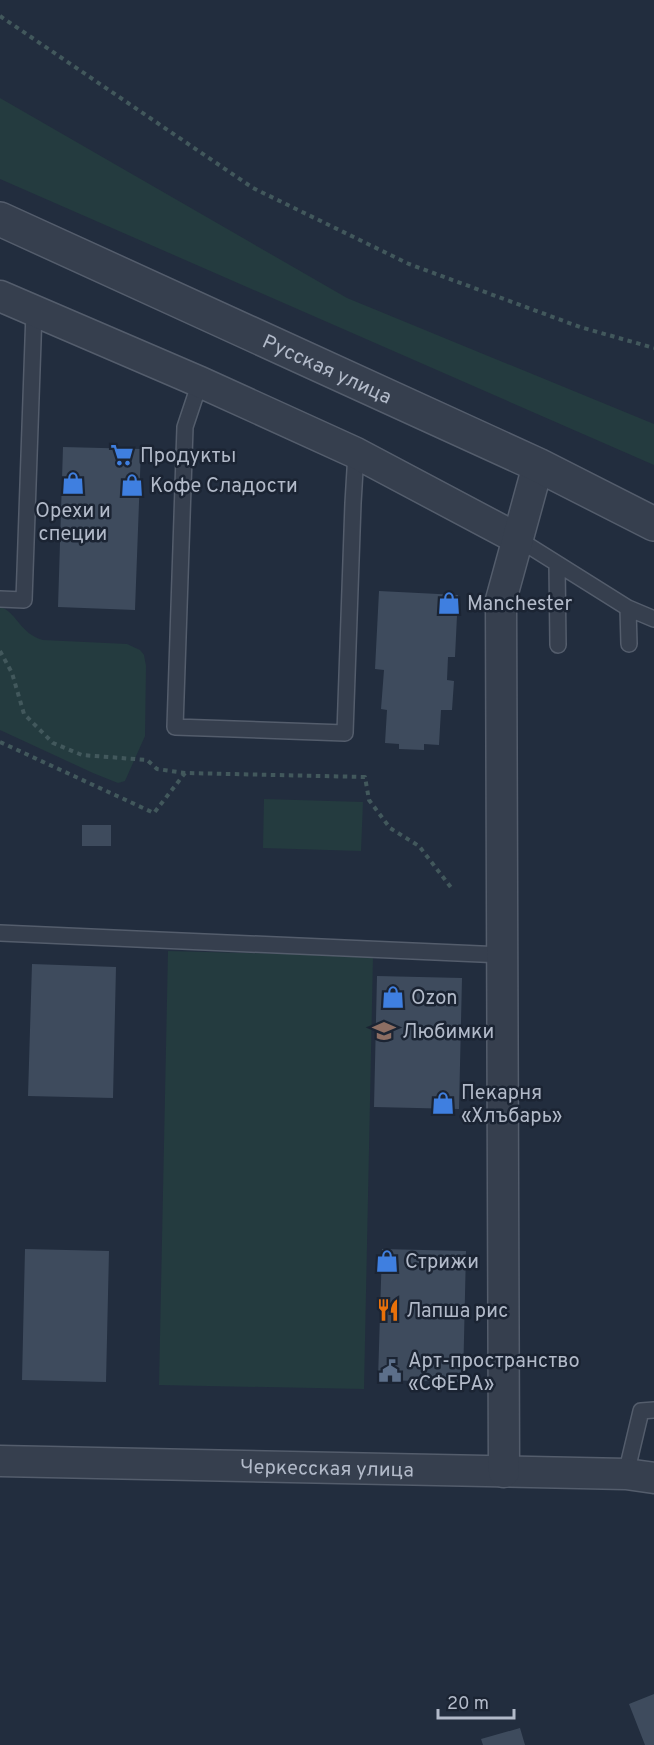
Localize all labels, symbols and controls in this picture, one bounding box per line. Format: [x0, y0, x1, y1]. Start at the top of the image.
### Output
street label: Русская улица [258, 330, 395, 411]
supermarket icon: Продукты [109, 442, 135, 468]
place label: Продукты [140, 444, 236, 470]
shop icon: Орехи и специи [60, 470, 86, 496]
shop icon: Кофе Сладости [119, 472, 145, 498]
place label: Кофе Сладости [150, 474, 298, 500]
place label: Орехи и специи [35, 499, 111, 548]
shop icon: Manchester [436, 590, 462, 616]
place label: Manchester [467, 592, 572, 618]
shop icon: Ozon [380, 984, 406, 1010]
place label: Ozon [411, 986, 457, 1012]
school or university icon: Любимки [371, 1018, 397, 1044]
place label: Любимки [402, 1020, 494, 1046]
place label: Пекарня «Хлъбарь» [461, 1081, 562, 1130]
shop icon: Пекарня «Хлъбарь» [430, 1090, 456, 1116]
shop icon: Стрижи [374, 1248, 400, 1274]
place label: Стрижи [405, 1250, 479, 1276]
restaurant icon: Лапша рис [375, 1297, 401, 1323]
place label: Лапша рис [406, 1299, 508, 1325]
place label: Арт-пространство «СФЕРА» [408, 1349, 580, 1398]
public building icon: Арт-пространство «СФЕРА» [377, 1358, 403, 1384]
street label: Черкесская улица [240, 1455, 414, 1485]
scale bar [438, 1682, 514, 1720]
text: 20 m [447, 1693, 489, 1716]

